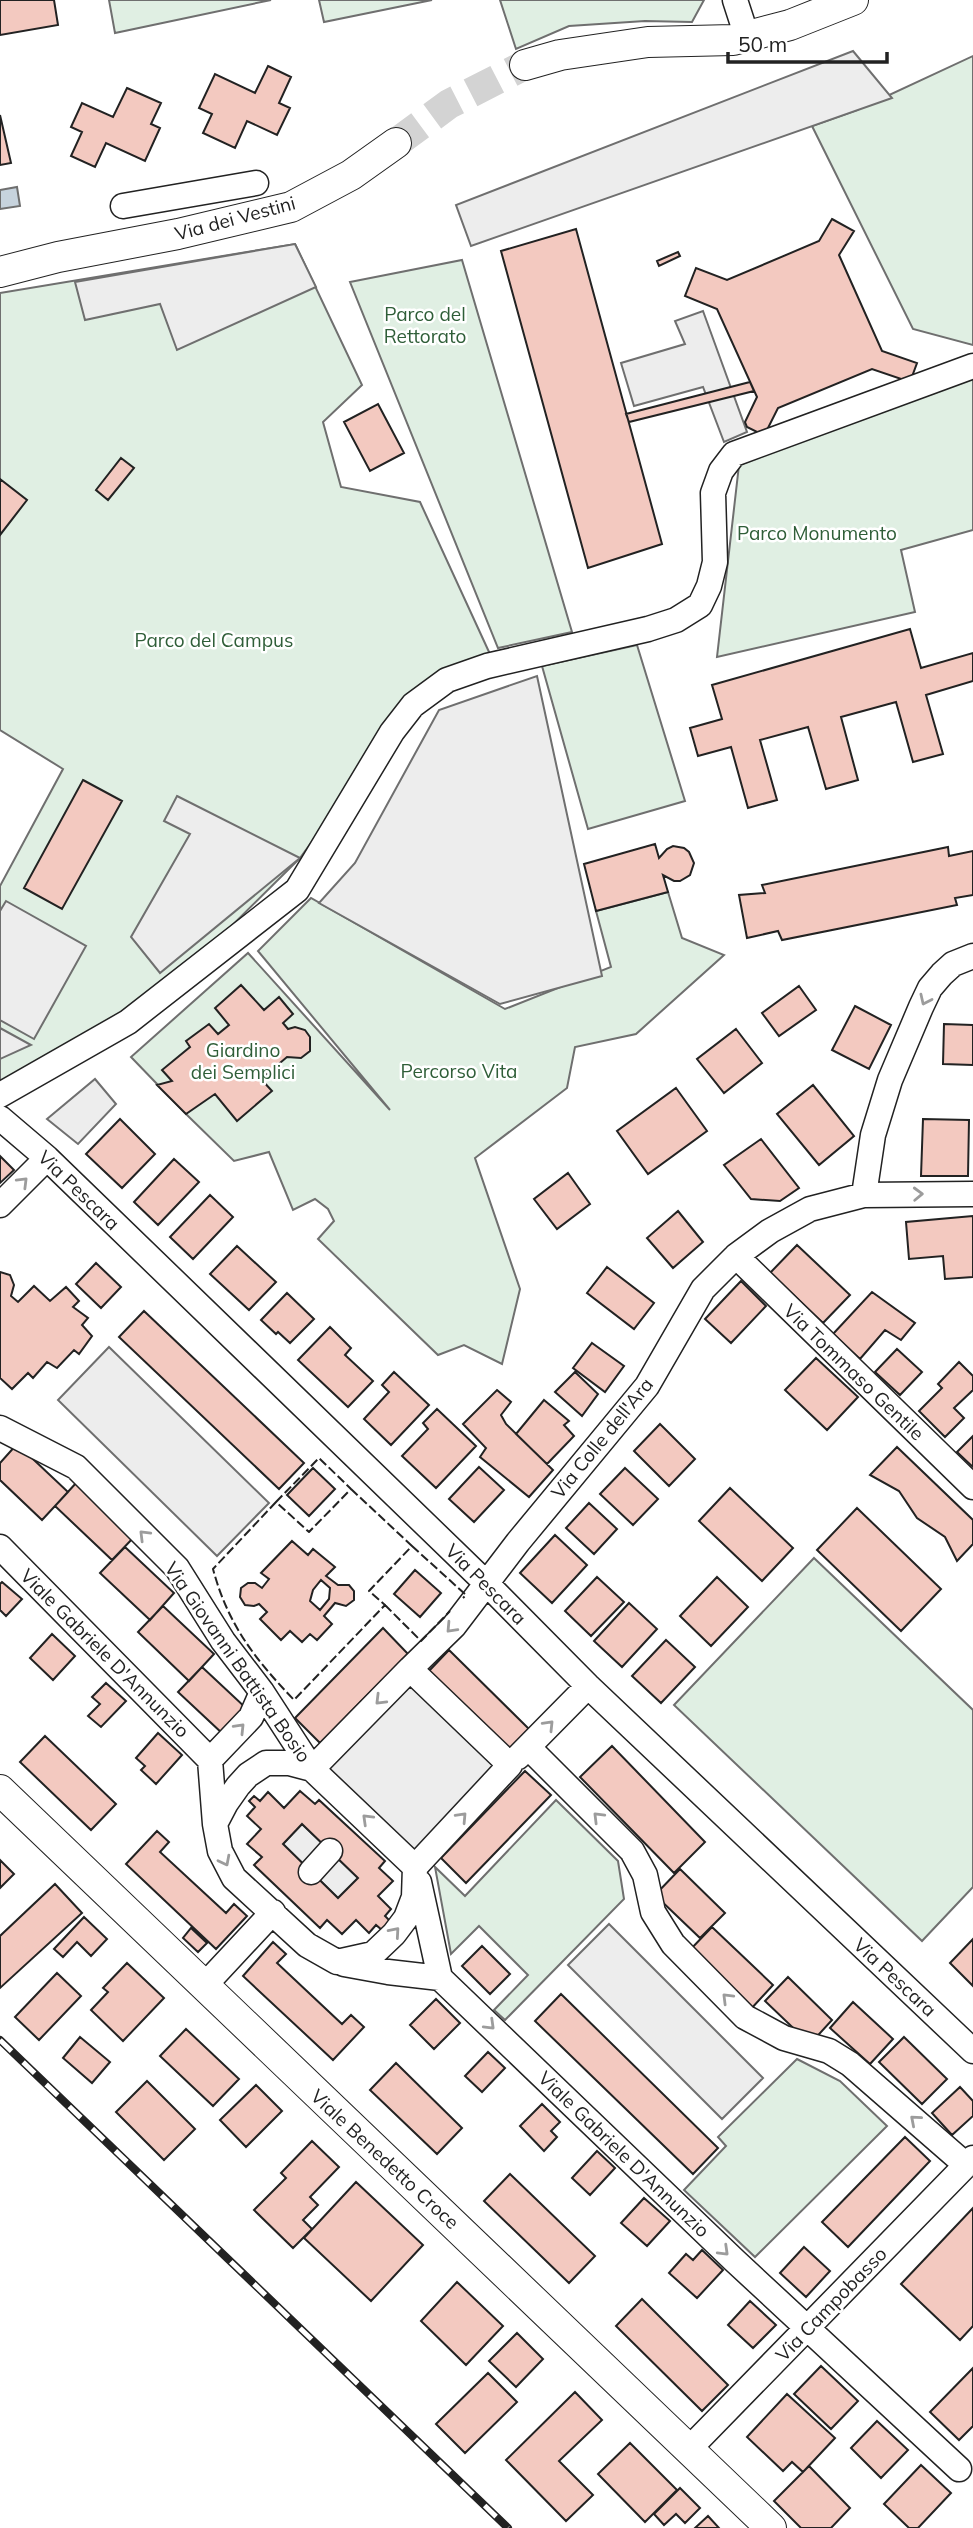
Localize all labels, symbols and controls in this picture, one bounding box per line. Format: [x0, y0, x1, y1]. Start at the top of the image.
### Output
scale bar [728, 21, 887, 65]
text: 50 m [738, 31, 787, 57]
street label: Via dei Vestini [172, 190, 298, 246]
park label: Parco del Rettorato [384, 302, 466, 348]
park label: Parco Monumento [737, 521, 897, 545]
park label: Parco del Campus [135, 628, 293, 652]
one-way arrow [919, 993, 933, 1005]
park label: Giardino dei Semplici [191, 1038, 295, 1084]
park label: Percorso Vita [401, 1059, 518, 1083]
street label: Via Pescara [33, 1145, 125, 1235]
one-way arrow [15, 1177, 28, 1190]
one-way arrow [914, 1186, 924, 1202]
street label: Via Tommaso Gentile [779, 1299, 929, 1445]
street label: Via Colle dell'Ara [546, 1373, 658, 1503]
one-way arrow [140, 1530, 153, 1543]
street label: Via Pescara [440, 1538, 532, 1630]
street label: Via Giovanni Battista Bosio [160, 1557, 316, 1767]
street label: Viale Gabriele D'Annunzio [15, 1563, 195, 1743]
one-way arrow [446, 1620, 459, 1633]
one-way arrow [376, 1692, 389, 1705]
one-way arrow [540, 1720, 553, 1733]
one-way arrow [231, 1724, 244, 1737]
one-way arrow [453, 1812, 466, 1825]
one-way arrow [593, 1812, 606, 1825]
one-way arrow [362, 1815, 375, 1828]
one-way arrow [217, 1854, 231, 1866]
one-way arrow [387, 1927, 399, 1940]
street label: Via Pescara [848, 1932, 942, 2022]
one-way arrow [723, 1994, 735, 2006]
one-way arrow [481, 2016, 494, 2029]
street label: Viale Gabriele D'Annunzio [533, 2066, 715, 2242]
street label: Viale Benedetto Croce [306, 2084, 464, 2234]
one-way arrow [910, 2116, 923, 2128]
one-way arrow [716, 2242, 729, 2255]
street label: Via Campobasso [770, 2242, 892, 2366]

